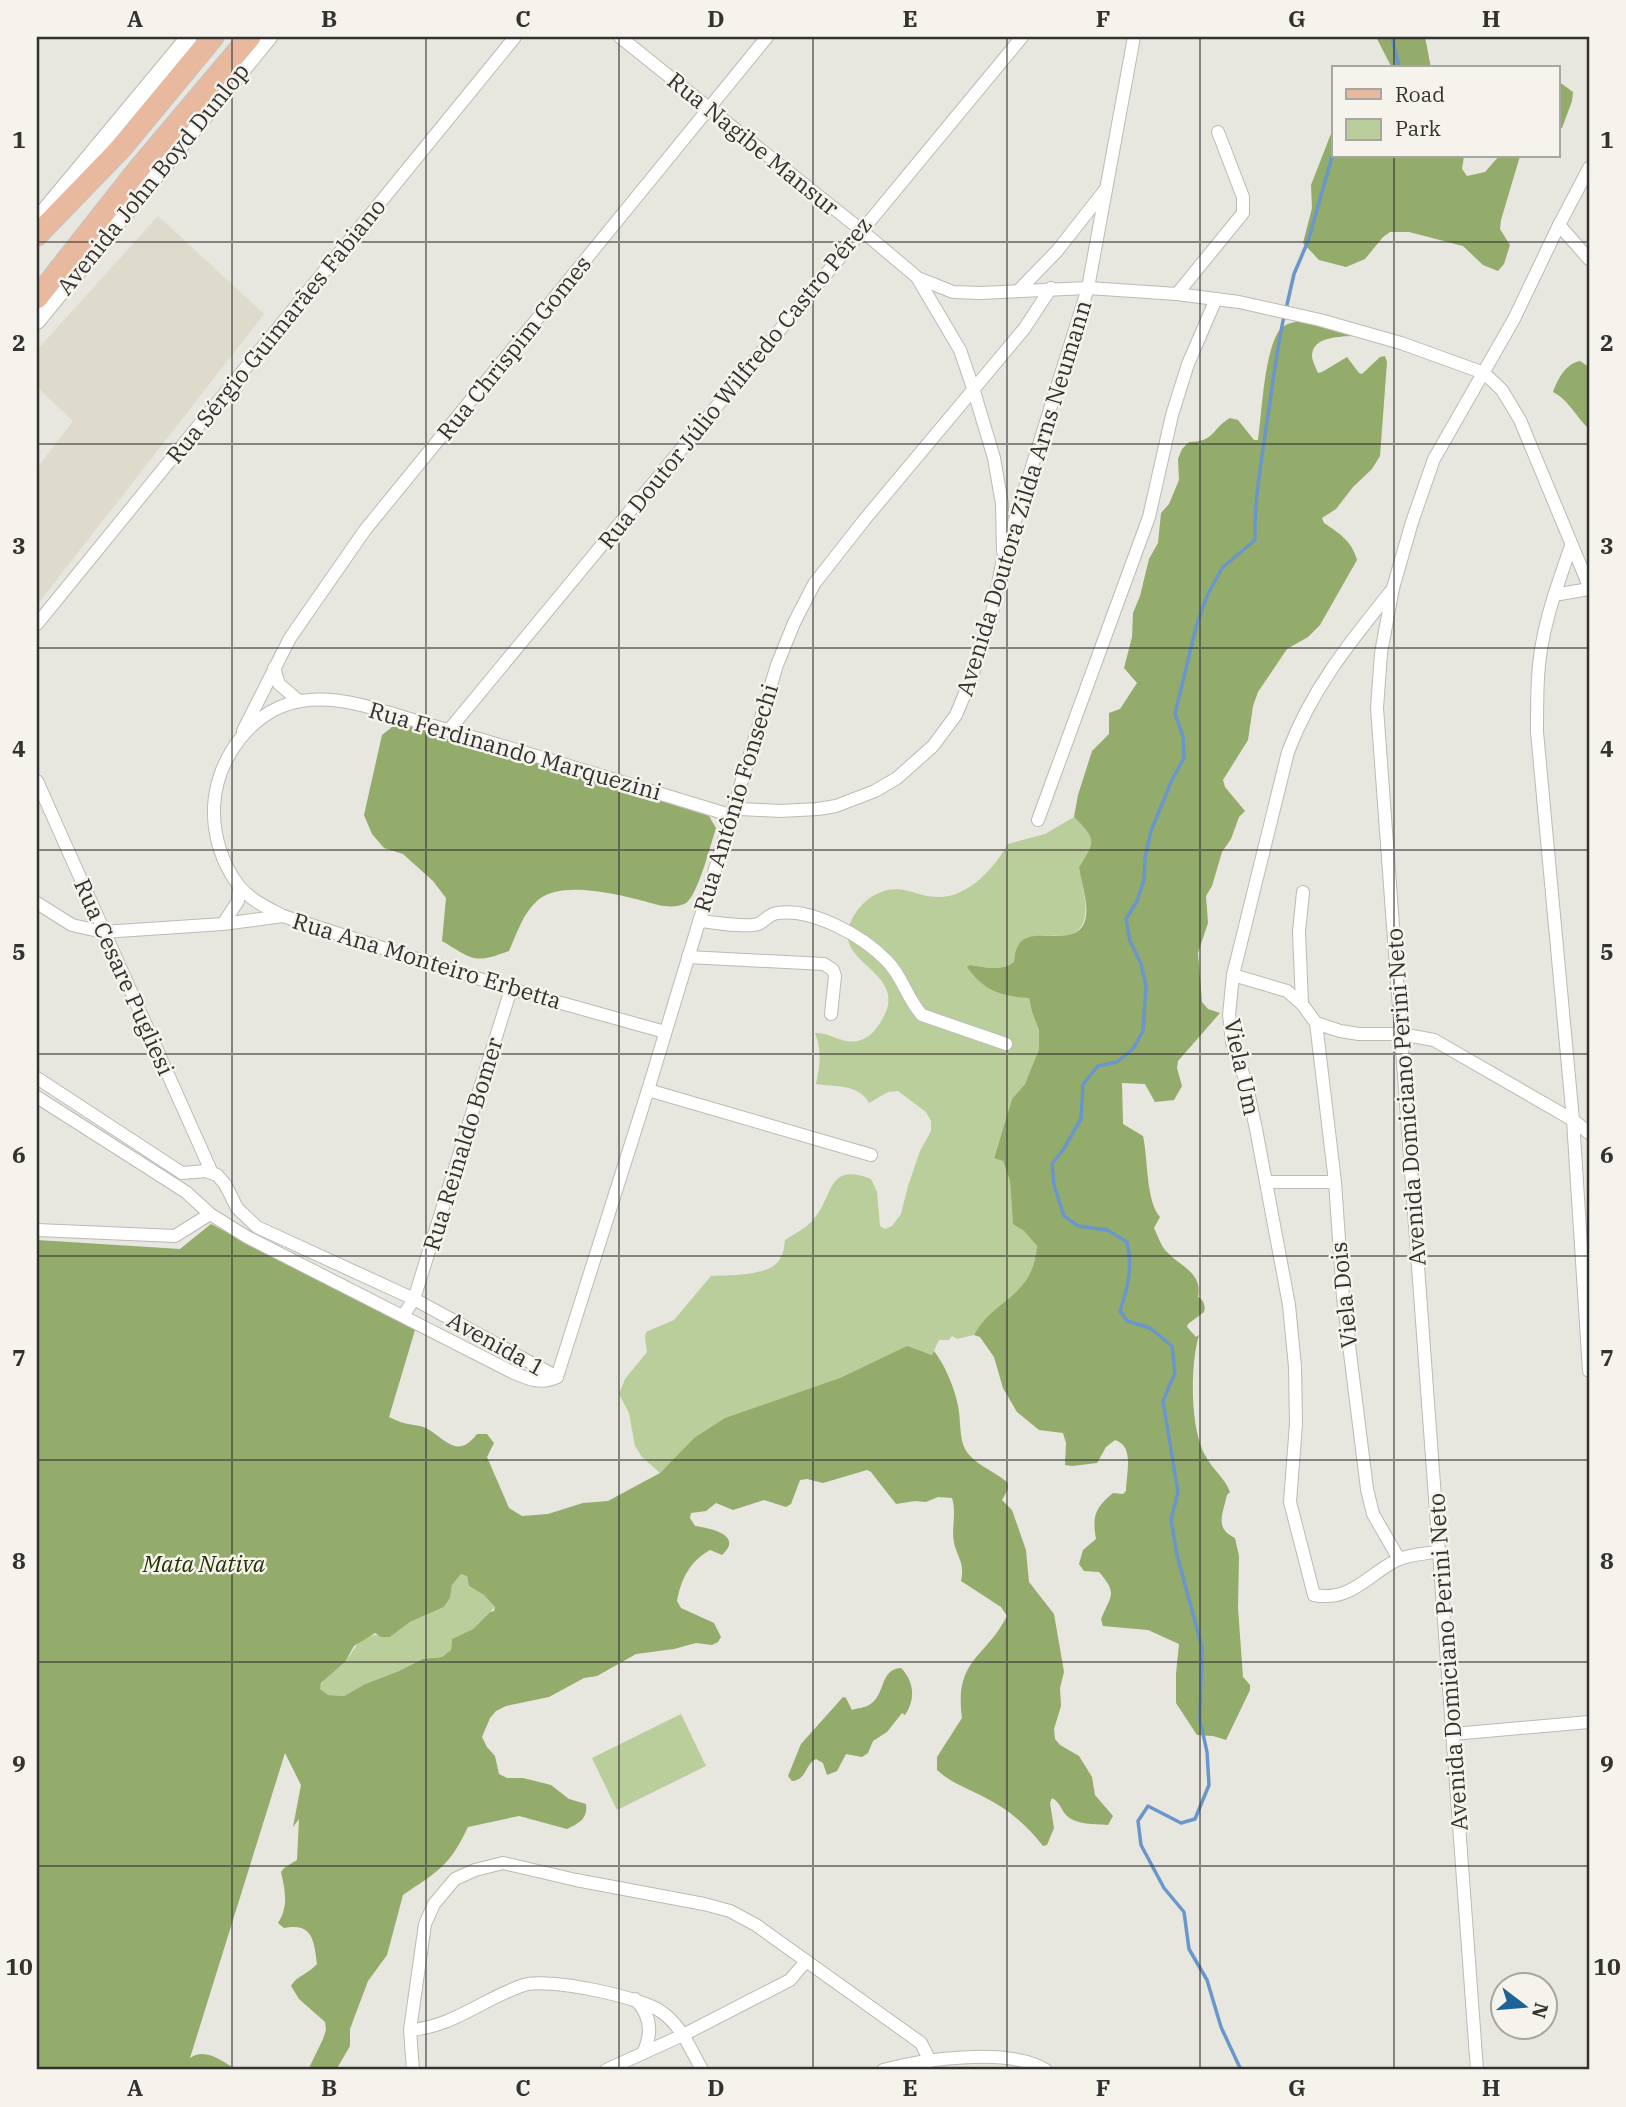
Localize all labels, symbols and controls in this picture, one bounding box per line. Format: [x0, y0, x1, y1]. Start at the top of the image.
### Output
text: A [127, 3, 143, 33]
text: B [321, 3, 337, 33]
text: C [515, 3, 531, 33]
text: D [707, 3, 725, 33]
text: E [902, 3, 918, 33]
text: F [1096, 3, 1110, 33]
text: G [1288, 3, 1306, 33]
text: H [1482, 3, 1500, 33]
street label: Avenida John Boyd Dunlop [49, 56, 255, 300]
street label: Rua Nagibe Mansur [662, 65, 845, 222]
legend [1332, 66, 1560, 158]
text: Road [1395, 80, 1445, 108]
text: Park [1395, 114, 1442, 142]
text: 1 [12, 124, 26, 154]
text: 1 [1600, 124, 1614, 154]
street label: Rua Sérgio Guimarães Fabiano [159, 192, 392, 469]
street label: Rua Doutor Júlio Wilfredo Castro Pérez [591, 210, 878, 555]
street label: Rua Chrispim Gomes [429, 249, 597, 446]
street label: Avenida Doutora Zilda Arns Neumann [948, 296, 1098, 699]
text: 2 [12, 327, 26, 357]
text: 2 [1600, 327, 1614, 357]
text: 3 [12, 530, 26, 560]
text: 3 [1600, 530, 1614, 560]
street label: Rua Antônio Fonsechi [686, 680, 784, 916]
street label: Rua Ferdinando Marquezini [366, 694, 665, 806]
text: 4 [12, 733, 26, 763]
text: 4 [1600, 733, 1614, 763]
street label: Rua Cesare Pugliesi [68, 874, 182, 1080]
street label: Rua Ana Monteiro Erbetta [289, 905, 565, 1015]
street label: Avenida Domiciano Perini Neto [1378, 927, 1432, 1267]
text: 5 [12, 936, 26, 966]
text: 5 [1600, 936, 1614, 966]
street label: Viela Um [1218, 1016, 1268, 1118]
street label: Rua Reinaldo Bomer [415, 1033, 509, 1254]
text: 6 [12, 1139, 26, 1169]
text: 6 [1600, 1139, 1614, 1169]
street label: Viela Dois [1323, 1240, 1364, 1350]
street label: Avenida 1 [442, 1304, 551, 1382]
text: 7 [12, 1342, 26, 1372]
text: 7 [1600, 1342, 1614, 1372]
street label: Avenida Domiciano Perini Neto [1420, 1492, 1474, 1832]
text: 8 [12, 1545, 26, 1575]
text: 8 [1600, 1545, 1614, 1575]
park label: Mata Nativa [142, 1548, 266, 1578]
text: 9 [12, 1748, 26, 1778]
text: 9 [1600, 1748, 1614, 1778]
text: 10 [5, 1951, 33, 1981]
text: 10 [1593, 1951, 1621, 1981]
north arrow [1490, 1970, 1560, 2040]
text: N [1527, 2000, 1554, 2021]
text: A [127, 2072, 143, 2102]
text: B [321, 2072, 337, 2102]
text: C [515, 2072, 531, 2102]
text: D [707, 2072, 725, 2102]
text: E [902, 2072, 918, 2102]
text: F [1096, 2072, 1110, 2102]
text: G [1288, 2072, 1306, 2102]
text: H [1482, 2072, 1500, 2102]

